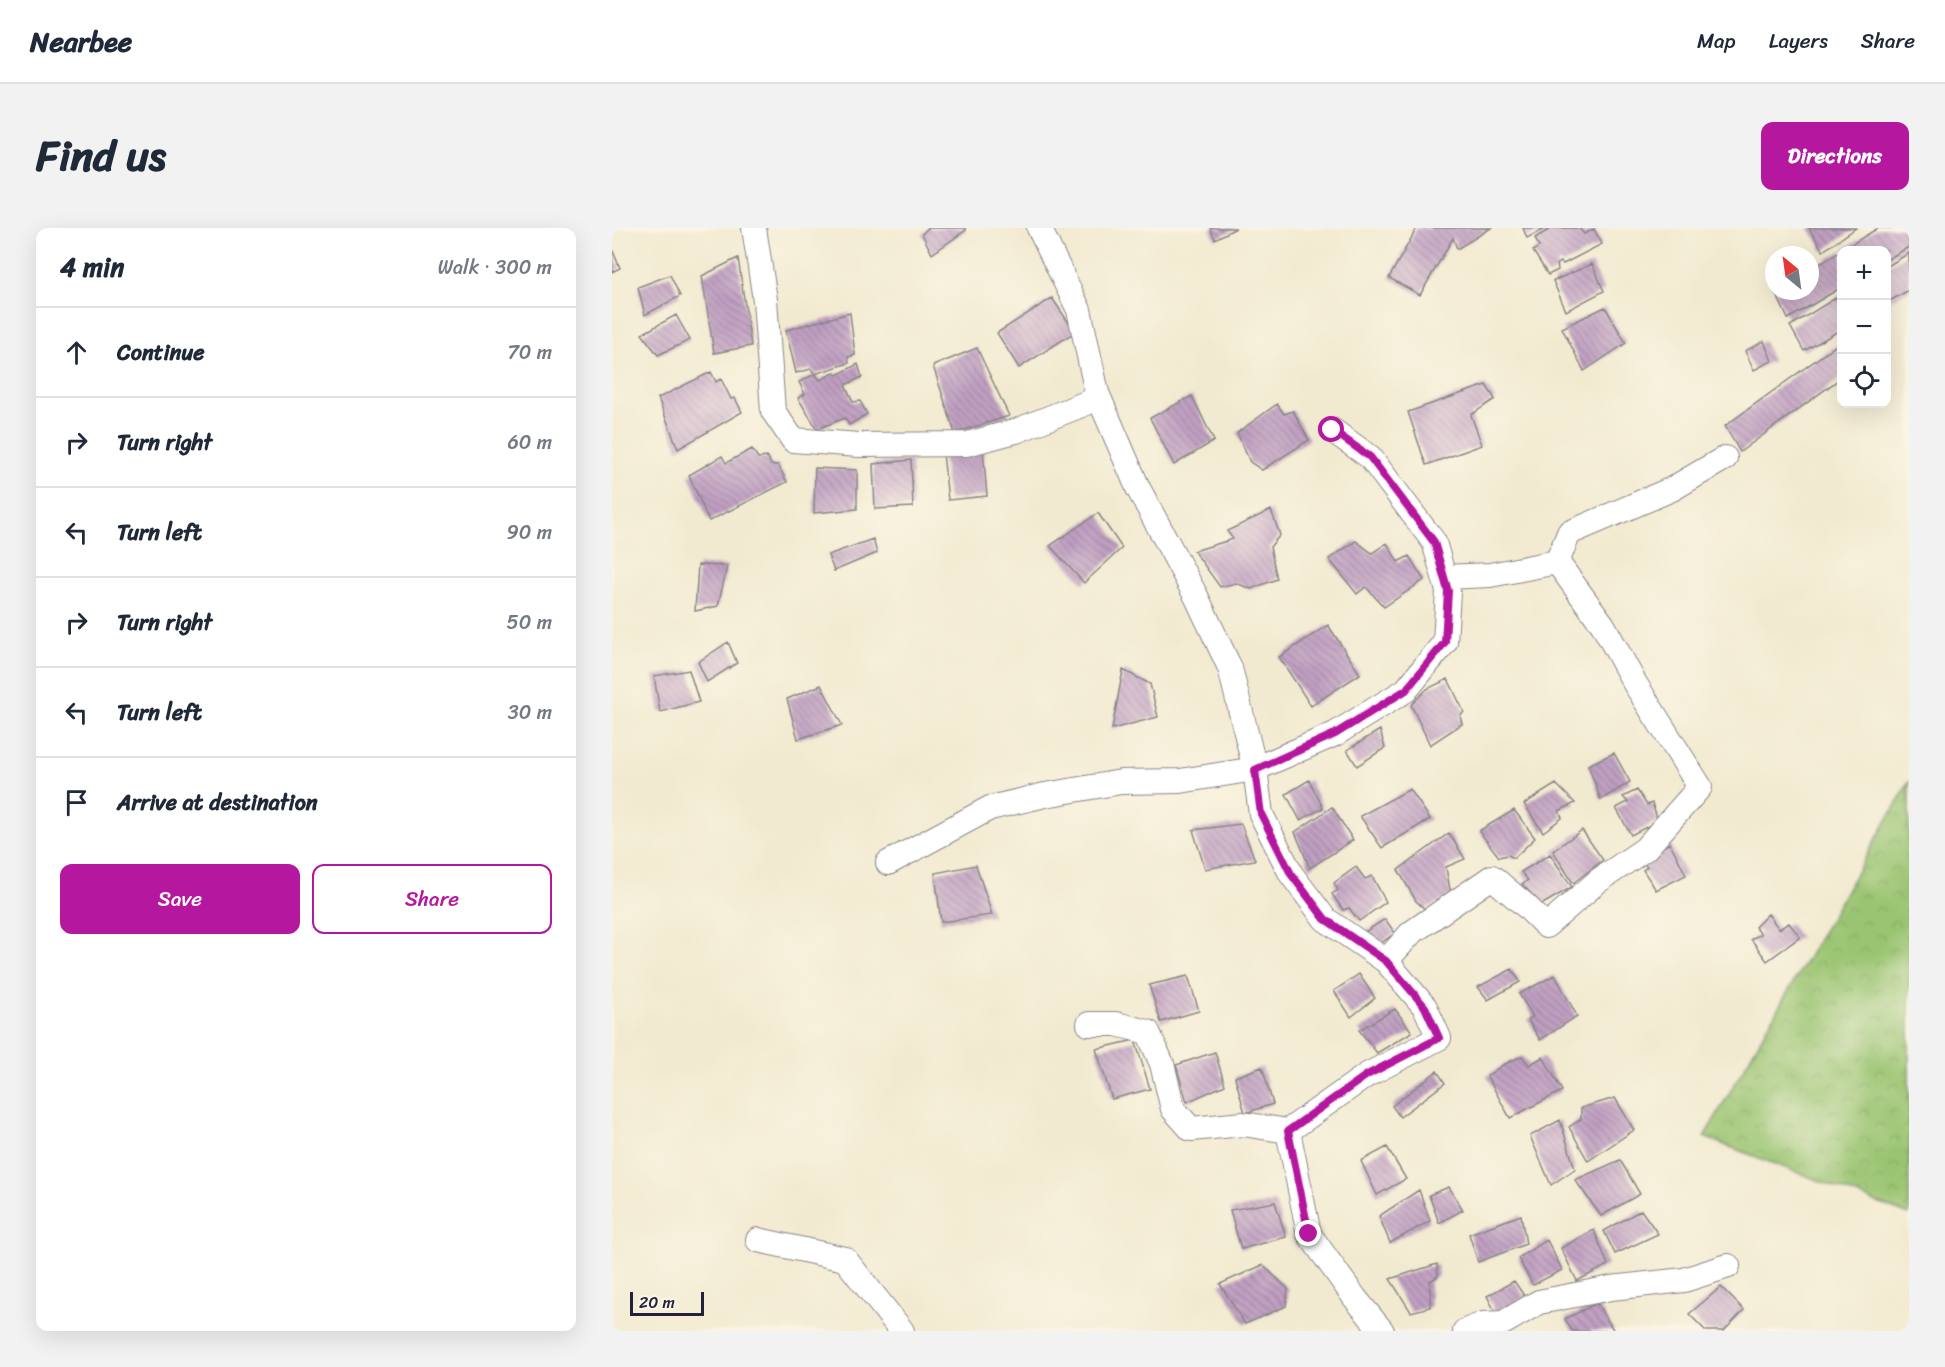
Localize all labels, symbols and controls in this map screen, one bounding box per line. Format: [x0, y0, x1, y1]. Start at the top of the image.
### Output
text: Nearbee [30, 17, 132, 66]
text: Map [1697, 22, 1736, 60]
text: Layers [1769, 22, 1828, 60]
text: Share [1861, 22, 1915, 60]
text: Find us [36, 119, 166, 193]
button: Directions [1761, 122, 1909, 190]
text: 4 min [60, 244, 124, 290]
north arrow [1765, 246, 1819, 300]
map controls [1837, 246, 1891, 408]
button: + [1837, 246, 1891, 300]
text: Walk · 300 m [438, 250, 552, 285]
button: − [1837, 300, 1891, 354]
text: Continue [117, 333, 205, 372]
text: 70 m [507, 335, 552, 370]
icon: ahead [60, 336, 93, 369]
button: locate [1837, 354, 1891, 408]
route start [1318, 416, 1344, 442]
text: Turn right [117, 423, 212, 462]
text: 60 m [507, 425, 552, 460]
icon: right [60, 426, 93, 459]
text: Turn left [117, 513, 202, 552]
text: 90 m [507, 515, 552, 550]
icon: left [60, 516, 93, 549]
text: Turn right [117, 603, 212, 642]
text: 50 m [507, 605, 552, 640]
icon: right [60, 606, 93, 639]
text: Turn left [117, 693, 202, 732]
text: 30 m [508, 695, 552, 730]
icon: left [60, 696, 93, 729]
text: Arrive at destination [117, 783, 318, 822]
icon: arrive [60, 786, 93, 819]
button: Save [60, 864, 300, 934]
button: Share [312, 864, 552, 934]
route end [1295, 1220, 1321, 1246]
text: 20 m [639, 1288, 675, 1317]
scale bar [630, 1289, 704, 1316]

